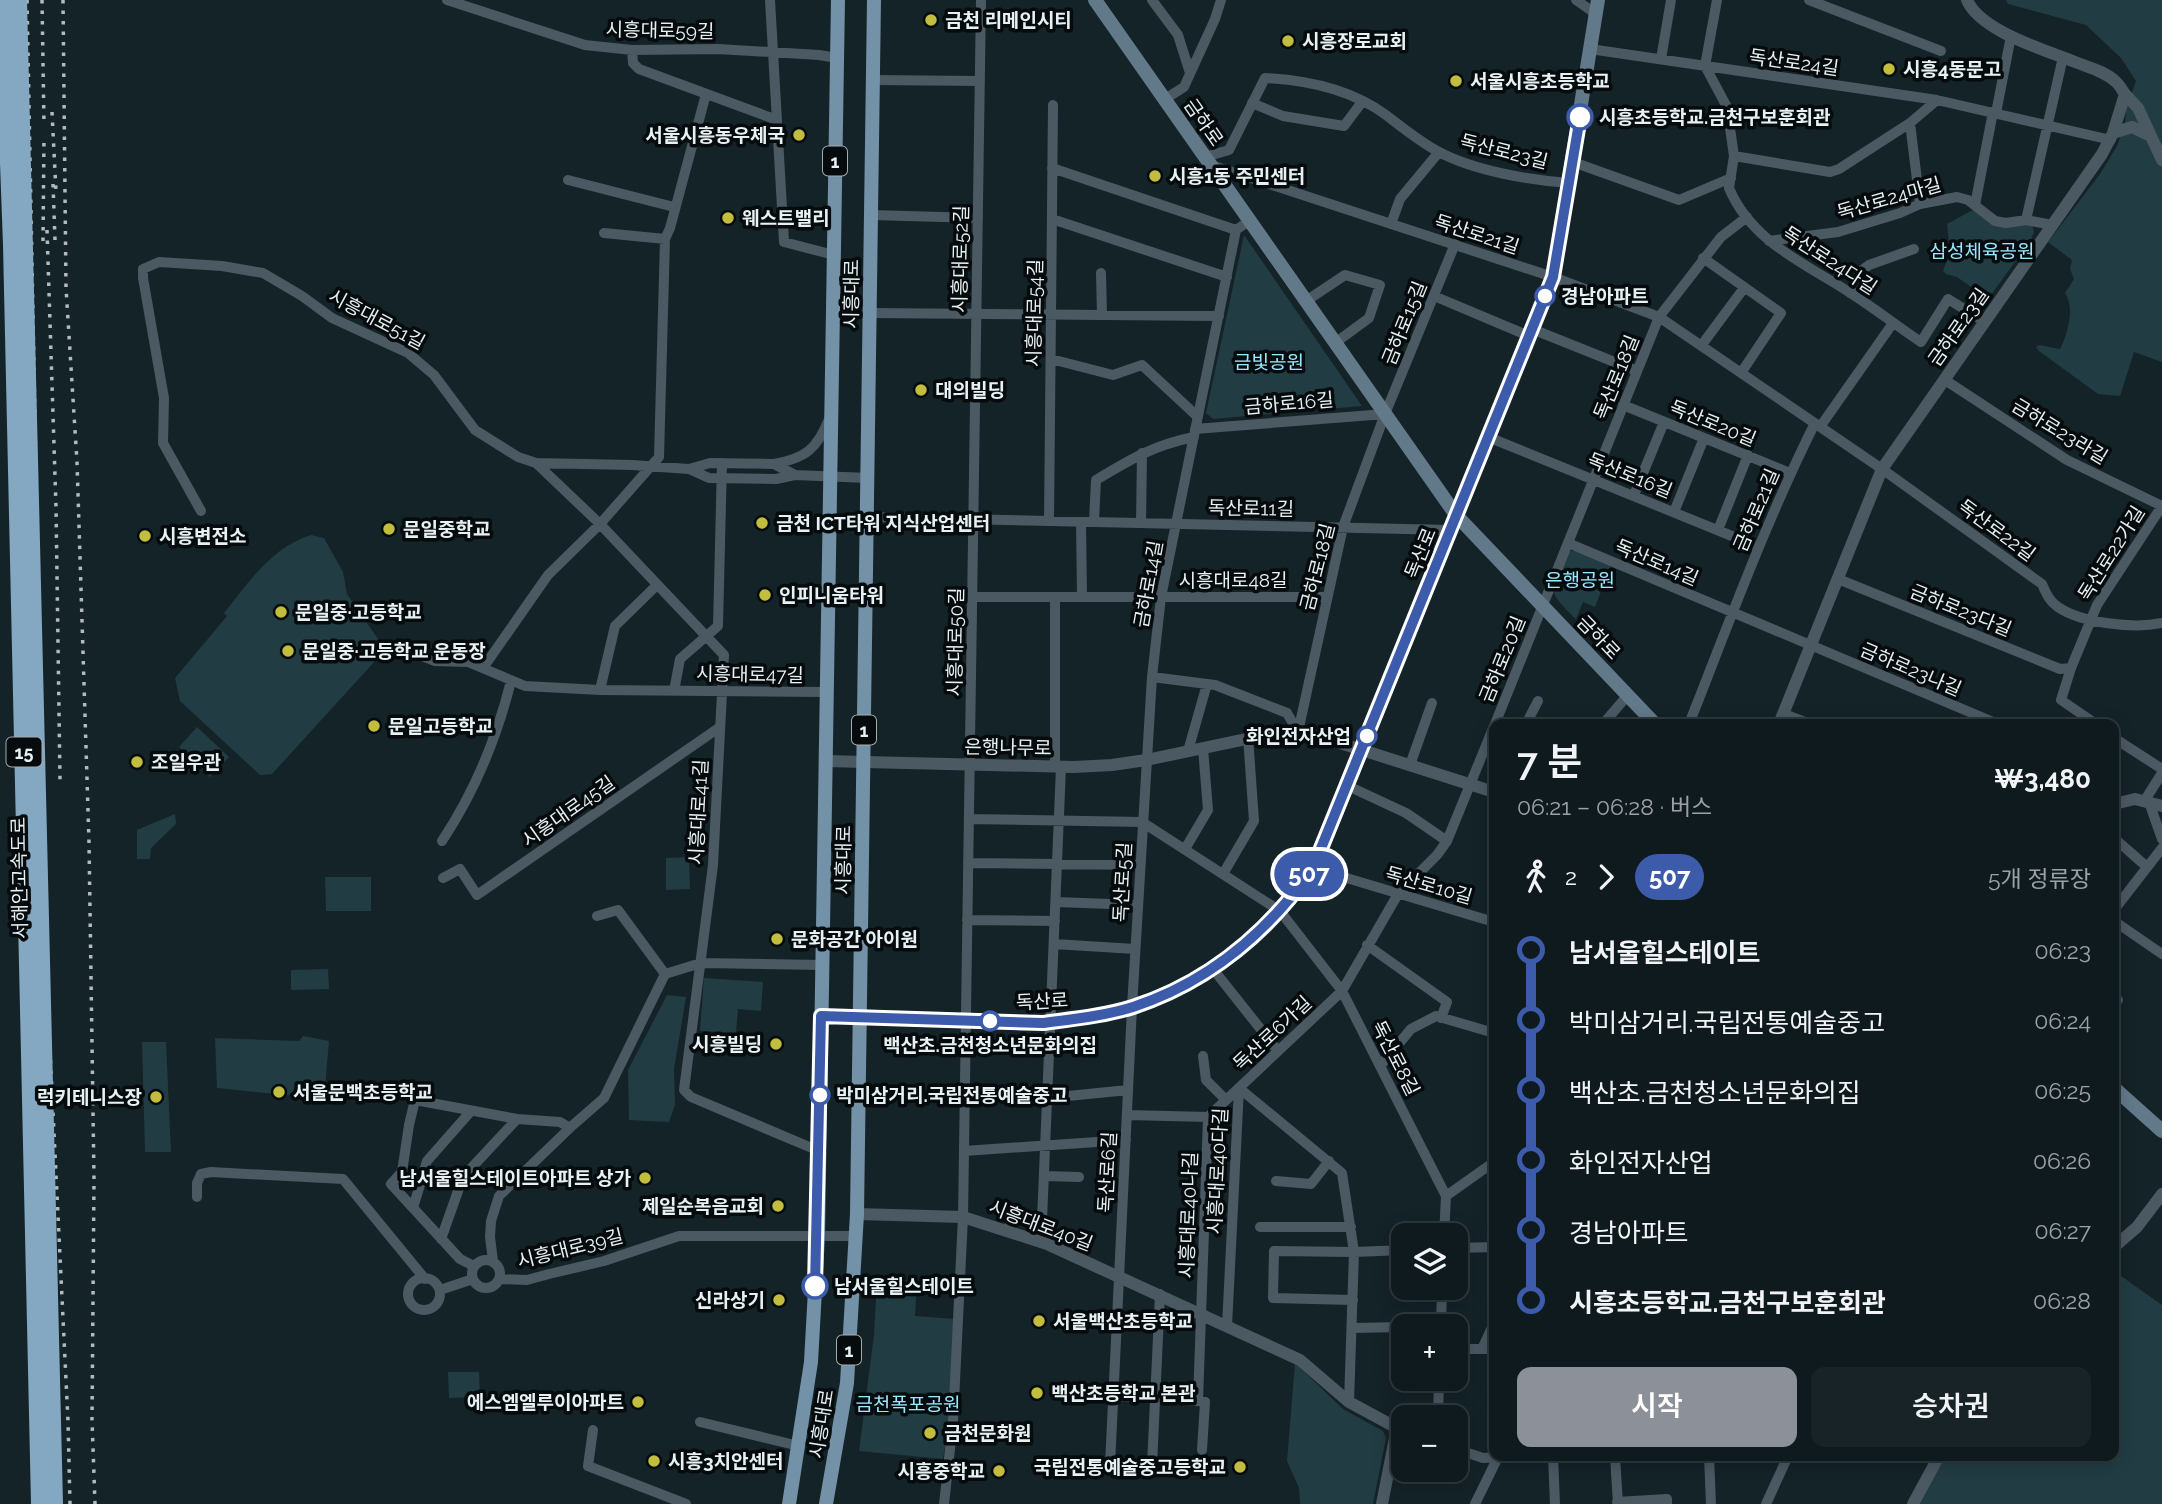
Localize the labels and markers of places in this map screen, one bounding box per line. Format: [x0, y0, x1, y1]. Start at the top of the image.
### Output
place label: 금천 리메인시티 [945, 9, 1072, 31]
marker: 금천 리메인시티 [923, 12, 939, 28]
place label: 시흥장로교회 [1302, 30, 1407, 52]
marker: 시흥장로교회 [1280, 33, 1296, 49]
place label: 시흥4동문고 [1903, 58, 2001, 80]
marker: 시흥4동문고 [1881, 61, 1897, 77]
place label: 서울시흥초등학교 [1470, 70, 1610, 92]
marker: 서울시흥초등학교 [1448, 73, 1464, 89]
marker: 시흥초등학교.금천구보훈회관 [1567, 104, 1593, 130]
place label: 시흥초등학교.금천구보훈회관 [1599, 106, 1831, 128]
place label: 서울시흥동우체국 [645, 124, 785, 146]
marker: 서울시흥동우체국 [791, 127, 807, 143]
place label: 시흥1동 주민센터 [1169, 165, 1305, 187]
marker: 시흥1동 주민센터 [1147, 168, 1163, 184]
place label: 웨스트밸리 [742, 207, 829, 229]
marker: 웨스트밸리 [720, 210, 736, 226]
place label: 경남아파트 [1561, 285, 1648, 307]
marker: 경남아파트 [1535, 286, 1555, 306]
place label: 대의빌딩 [935, 379, 1005, 401]
marker: 대의빌딩 [913, 382, 929, 398]
place label: 금천 ICT타워 지식산업센터 [776, 512, 990, 534]
marker: 금천 ICT타워 지식산업센터 [754, 515, 770, 531]
place label: 문일중학교 [403, 518, 490, 540]
marker: 문일중학교 [381, 521, 397, 537]
place label: 시흥변전소 [159, 525, 246, 547]
marker: 시흥변전소 [137, 528, 153, 544]
place label: 인피니움타워 [779, 584, 884, 606]
marker: 인피니움타워 [757, 587, 773, 603]
place label: 문일중·고등학교 [295, 601, 422, 623]
marker: 문일중·고등학교 [273, 604, 289, 620]
place label: 문일중·고등학교 운동장 [302, 640, 486, 662]
marker: 문일중·고등학교 운동장 [280, 643, 296, 659]
place label: 문일고등학교 [388, 715, 493, 737]
marker: 문일고등학교 [366, 718, 382, 734]
place label: 화인전자산업 [1246, 725, 1351, 747]
marker: 화인전자산업 [1357, 726, 1377, 746]
place label: 조일우관 [151, 751, 221, 773]
marker: 조일우관 [129, 754, 145, 770]
place label: 문화공간 아이원 [791, 928, 918, 950]
marker: 문화공간 아이원 [769, 931, 785, 947]
marker: 백산초.금천청소년문화의집 [980, 1011, 1000, 1031]
place label: 시흥빌딩 [692, 1033, 762, 1055]
place label: 백산초.금천청소년문화의집 [883, 1034, 1097, 1056]
marker: 시흥빌딩 [768, 1036, 784, 1052]
place label: 서울문백초등학교 [293, 1081, 433, 1103]
marker: 서울문백초등학교 [271, 1084, 287, 1100]
place label: 박미삼거리.국립전통예술중고 [836, 1084, 1068, 1106]
marker: 박미삼거리.국립전통예술중고 [810, 1085, 830, 1105]
place label: 럭키테니스장 [37, 1086, 142, 1108]
marker: 럭키테니스장 [148, 1089, 164, 1105]
place label: 남서울힐스테이트아파트 상가 [399, 1167, 632, 1189]
marker: 남서울힐스테이트아파트 상가 [637, 1170, 653, 1186]
place label: 제일순복음교회 [642, 1195, 764, 1217]
marker: 제일순복음교회 [770, 1198, 786, 1214]
marker: 남서울힐스테이트 [802, 1273, 828, 1299]
place label: 남서울힐스테이트 [834, 1275, 974, 1297]
place label: 신라상기 [695, 1289, 765, 1311]
marker: 신라상기 [771, 1292, 787, 1308]
place label: 서울백산초등학교 [1053, 1310, 1193, 1332]
marker: 서울백산초등학교 [1031, 1313, 1047, 1329]
place label: 백산초등학교 본관 [1051, 1382, 1196, 1404]
marker: 백산초등학교 본관 [1029, 1385, 1045, 1401]
place label: 에스엠엘루이아파트 [467, 1391, 624, 1413]
marker: 에스엠엘루이아파트 [630, 1394, 646, 1410]
place label: 금천문화원 [944, 1422, 1031, 1444]
marker: 금천문화원 [922, 1425, 938, 1441]
place label: 시흥3치안센터 [668, 1450, 783, 1472]
marker: 시흥3치안센터 [646, 1453, 662, 1469]
place label: 국립전통예술중고등학교 [1034, 1456, 1226, 1478]
marker: 국립전통예술중고등학교 [1232, 1459, 1248, 1475]
place label: 시흥중학교 [898, 1460, 985, 1482]
marker: 시흥중학교 [991, 1463, 1007, 1479]

